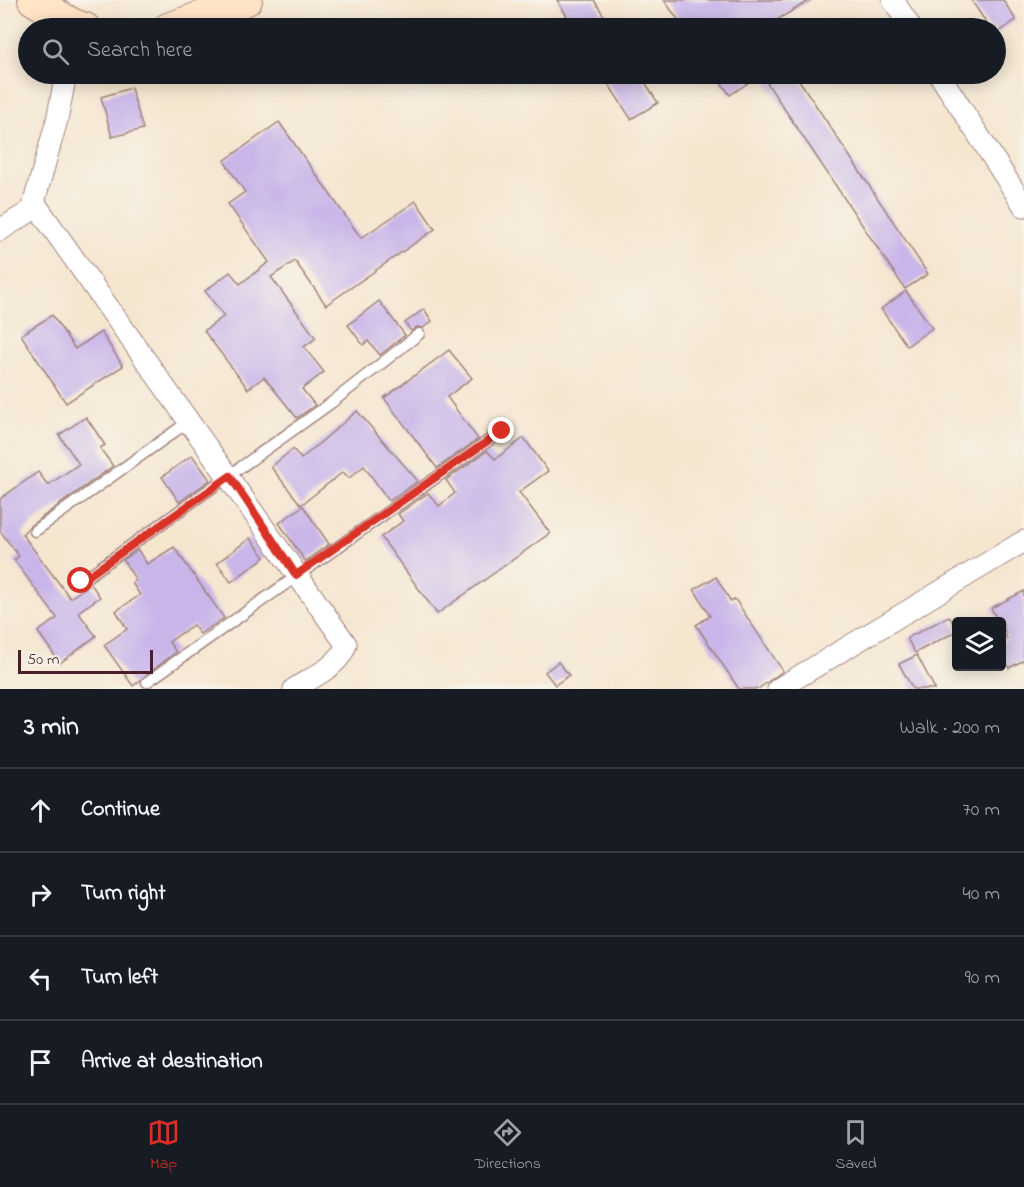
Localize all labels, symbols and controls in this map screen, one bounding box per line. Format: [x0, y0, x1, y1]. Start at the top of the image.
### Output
search box [18, 18, 1006, 84]
icon: search [39, 35, 72, 68]
text: Search here [87, 35, 192, 67]
route end [488, 417, 514, 443]
route start [67, 567, 93, 593]
map controls [952, 617, 1006, 671]
button: layers [952, 617, 1006, 671]
scale bar [18, 647, 153, 674]
text: 50 m [27, 648, 59, 672]
text: 3 min [24, 709, 79, 747]
text: Walk · 200 m [900, 714, 1000, 743]
icon: ahead [24, 794, 57, 827]
text: Continue [81, 794, 160, 826]
text: 70 m [963, 796, 1000, 825]
icon: right [24, 878, 57, 911]
text: Turn right [81, 878, 166, 910]
text: 40 m [963, 880, 1000, 909]
icon: left [24, 962, 57, 995]
text: Turn left [81, 962, 158, 994]
text: 90 m [965, 964, 1000, 993]
icon: arrive [24, 1046, 57, 1079]
text: Arrive at destination [81, 1046, 263, 1078]
tab: Map [147, 1116, 180, 1176]
tab: Directions [474, 1116, 541, 1176]
tab: Saved [835, 1116, 877, 1176]

